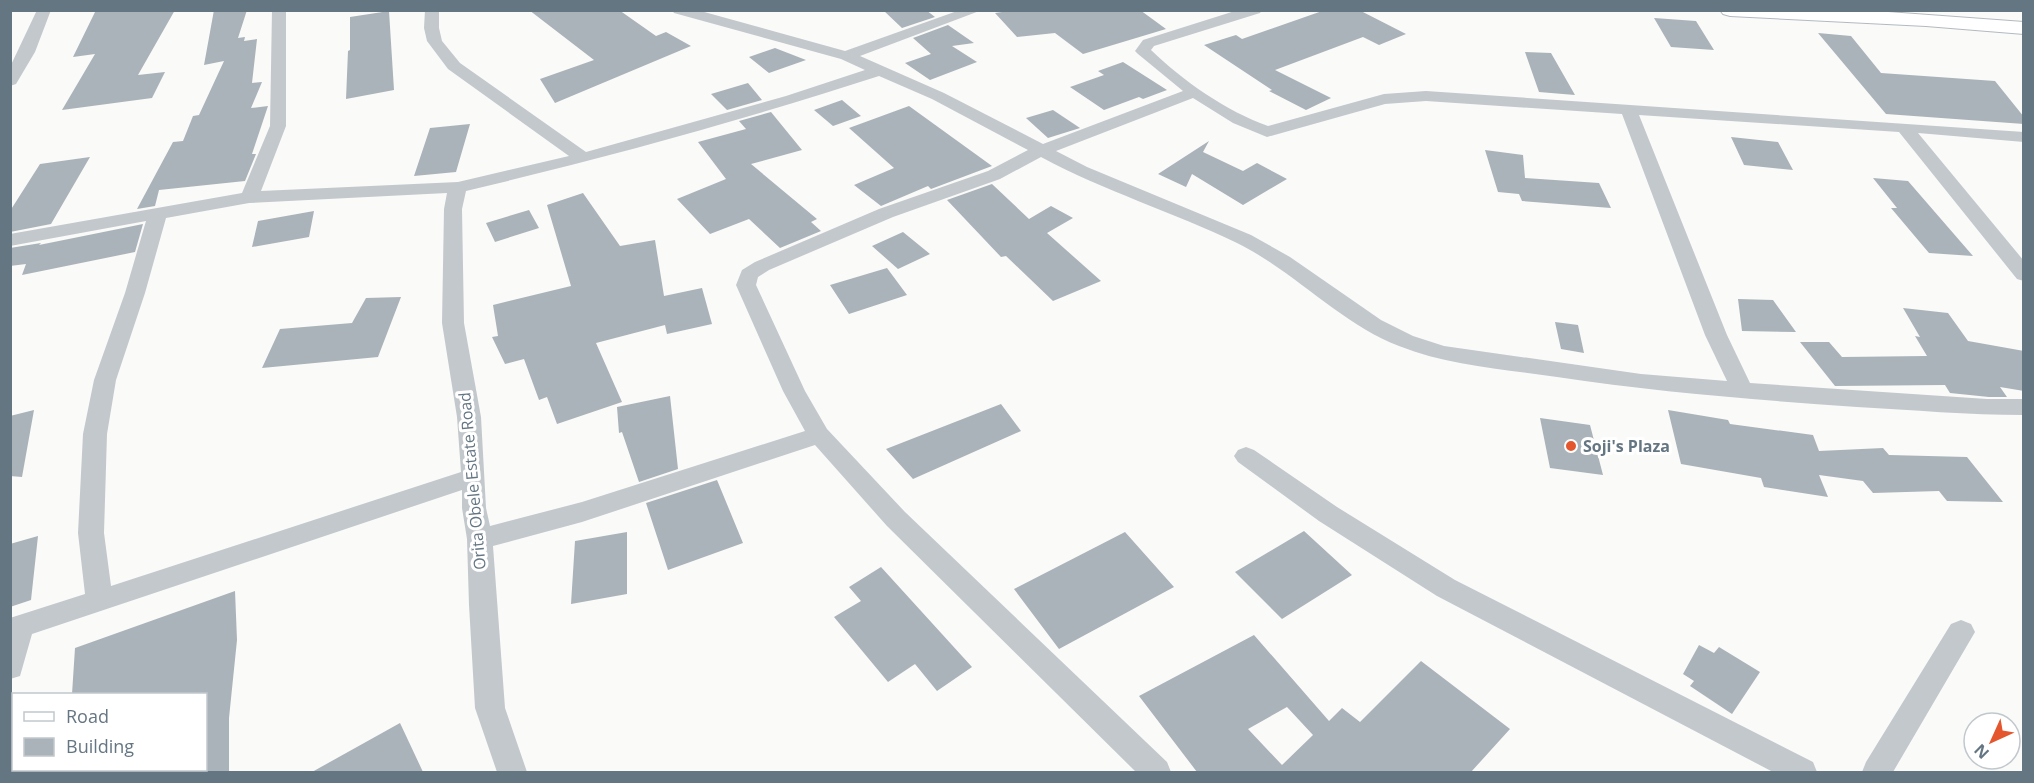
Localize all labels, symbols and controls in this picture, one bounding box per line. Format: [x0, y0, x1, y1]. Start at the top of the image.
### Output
street label: Orita Obele Estate Road [453, 391, 491, 571]
place label: Soji's Plaza [1583, 435, 1670, 457]
marker: Soji's Plaza [1564, 439, 1578, 453]
legend [12, 693, 207, 771]
text: Road [66, 704, 109, 728]
north arrow [1962, 711, 2022, 771]
text: Building [66, 734, 134, 758]
text: N [1969, 739, 1994, 764]

